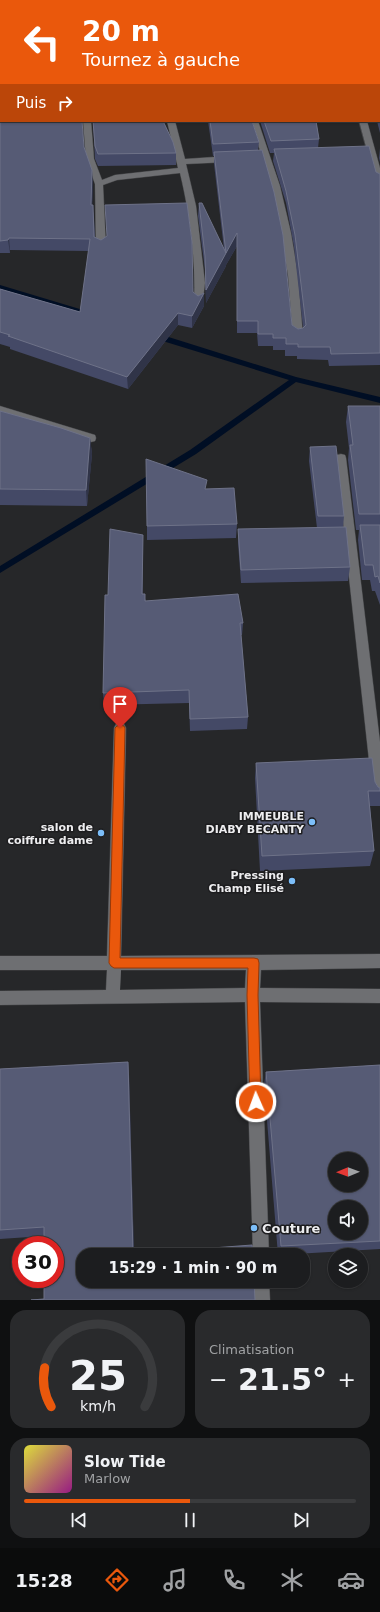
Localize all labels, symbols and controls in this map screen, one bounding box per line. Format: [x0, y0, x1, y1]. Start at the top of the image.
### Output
text: 20 m [82, 15, 160, 48]
icon: left [16, 16, 68, 68]
text: Tournez à gauche [82, 49, 240, 70]
icon: right [54, 92, 76, 114]
text: Puis [16, 94, 46, 112]
pin [103, 687, 137, 728]
icon: arrive [109, 693, 131, 715]
place label: IMMEUBLE DIABY BECANTY [206, 810, 305, 836]
marker: IMMEUBLE DIABY BECANTY [307, 817, 317, 827]
place label: salon de coiffure dame [7, 821, 93, 847]
marker: salon de coiffure dame [96, 828, 106, 838]
place label: Pressing Champ Elisé [208, 869, 284, 895]
marker: Pressing Champ Elisé [287, 876, 297, 886]
position arrow [235, 1081, 277, 1123]
north arrow [328, 1152, 368, 1192]
map controls [328, 1152, 368, 1288]
button: sound [328, 1200, 368, 1240]
place label: Couture [262, 1221, 321, 1236]
marker: Couture [249, 1223, 259, 1233]
speed limit sign: 30 [12, 1236, 64, 1288]
button: layers [328, 1248, 368, 1288]
text: 15:29 · 1 min · 90 m [109, 1259, 277, 1277]
text: Climatisation [209, 1342, 294, 1357]
text: 25 [69, 1351, 126, 1400]
text: 21.5° [238, 1362, 327, 1397]
text: − [209, 1367, 227, 1392]
text: + [338, 1367, 356, 1392]
text: km/h [79, 1398, 116, 1414]
text: Slow Tide [84, 1453, 166, 1471]
text: Marlow [84, 1471, 131, 1486]
icon: previous [68, 1509, 90, 1531]
icon: pause [179, 1509, 201, 1531]
icon: next [290, 1509, 312, 1531]
icon: directions [103, 1566, 131, 1594]
icon: music [161, 1566, 189, 1594]
icon: phone [220, 1566, 248, 1594]
icon: climate [278, 1566, 306, 1594]
icon: car [337, 1566, 365, 1594]
text: 15:28 [15, 1570, 73, 1591]

